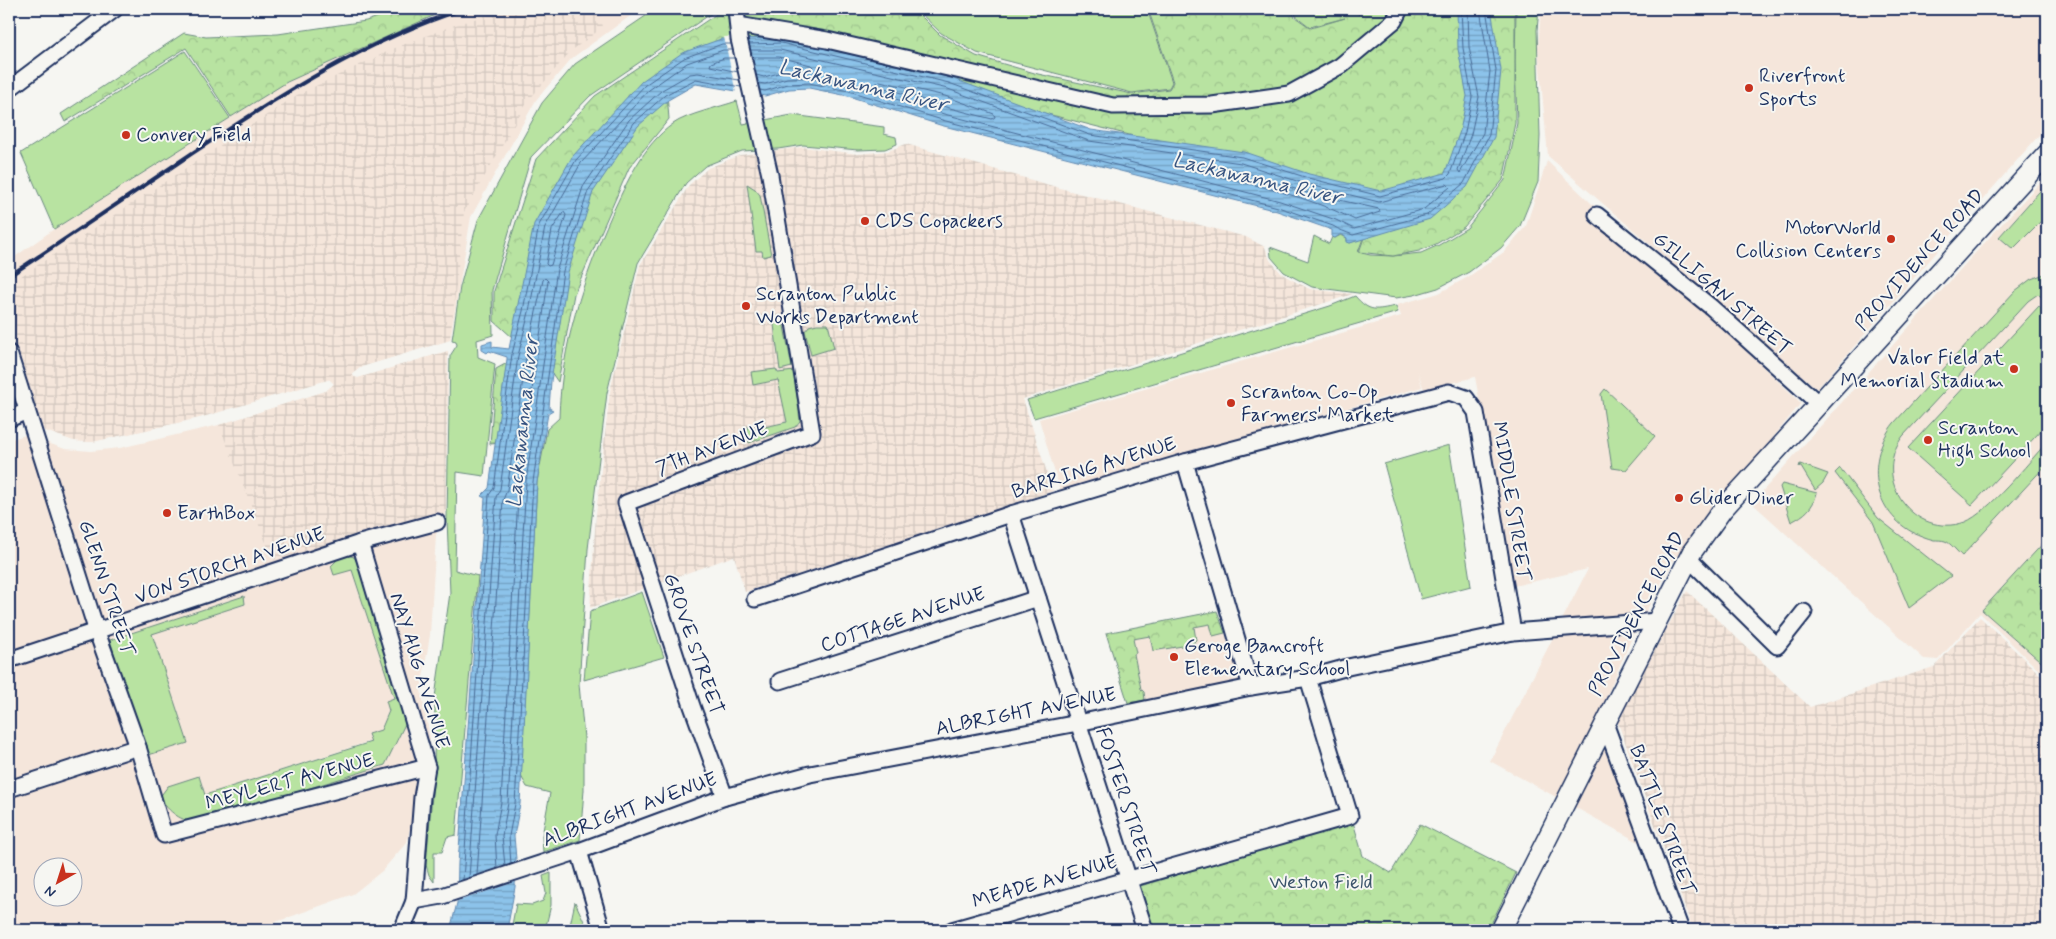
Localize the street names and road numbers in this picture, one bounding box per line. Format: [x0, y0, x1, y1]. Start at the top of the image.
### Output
street label: PROVIDENCE ROAD [1849, 183, 1991, 337]
street label: GILLIGAN STREET [1647, 226, 1797, 362]
street label: 7TH AVENUE [652, 415, 772, 483]
street label: MIDDLE STREET [1485, 419, 1537, 584]
street label: BARRING AVENUE [1008, 430, 1180, 506]
street label: GLENN STREET [71, 517, 141, 661]
street label: VON STORCH AVENUE [131, 521, 329, 611]
street label: PROVIDENCE ROAD [1582, 527, 1692, 701]
street label: GROVE STREET [656, 570, 730, 718]
street label: COTTAGE AVENUE [817, 581, 989, 659]
street label: NAY AUG AVENUE [382, 590, 456, 752]
street label: ALBRIGHT AVENUE [933, 681, 1119, 743]
street label: FOSTER STREET [1088, 724, 1162, 879]
street label: BATTLE STREET [1622, 741, 1702, 900]
street label: MEYLERT AVENUE [203, 746, 377, 818]
street label: ALBRIGHT AVENUE [539, 766, 721, 854]
street label: MEADE AVENUE [969, 848, 1121, 916]

